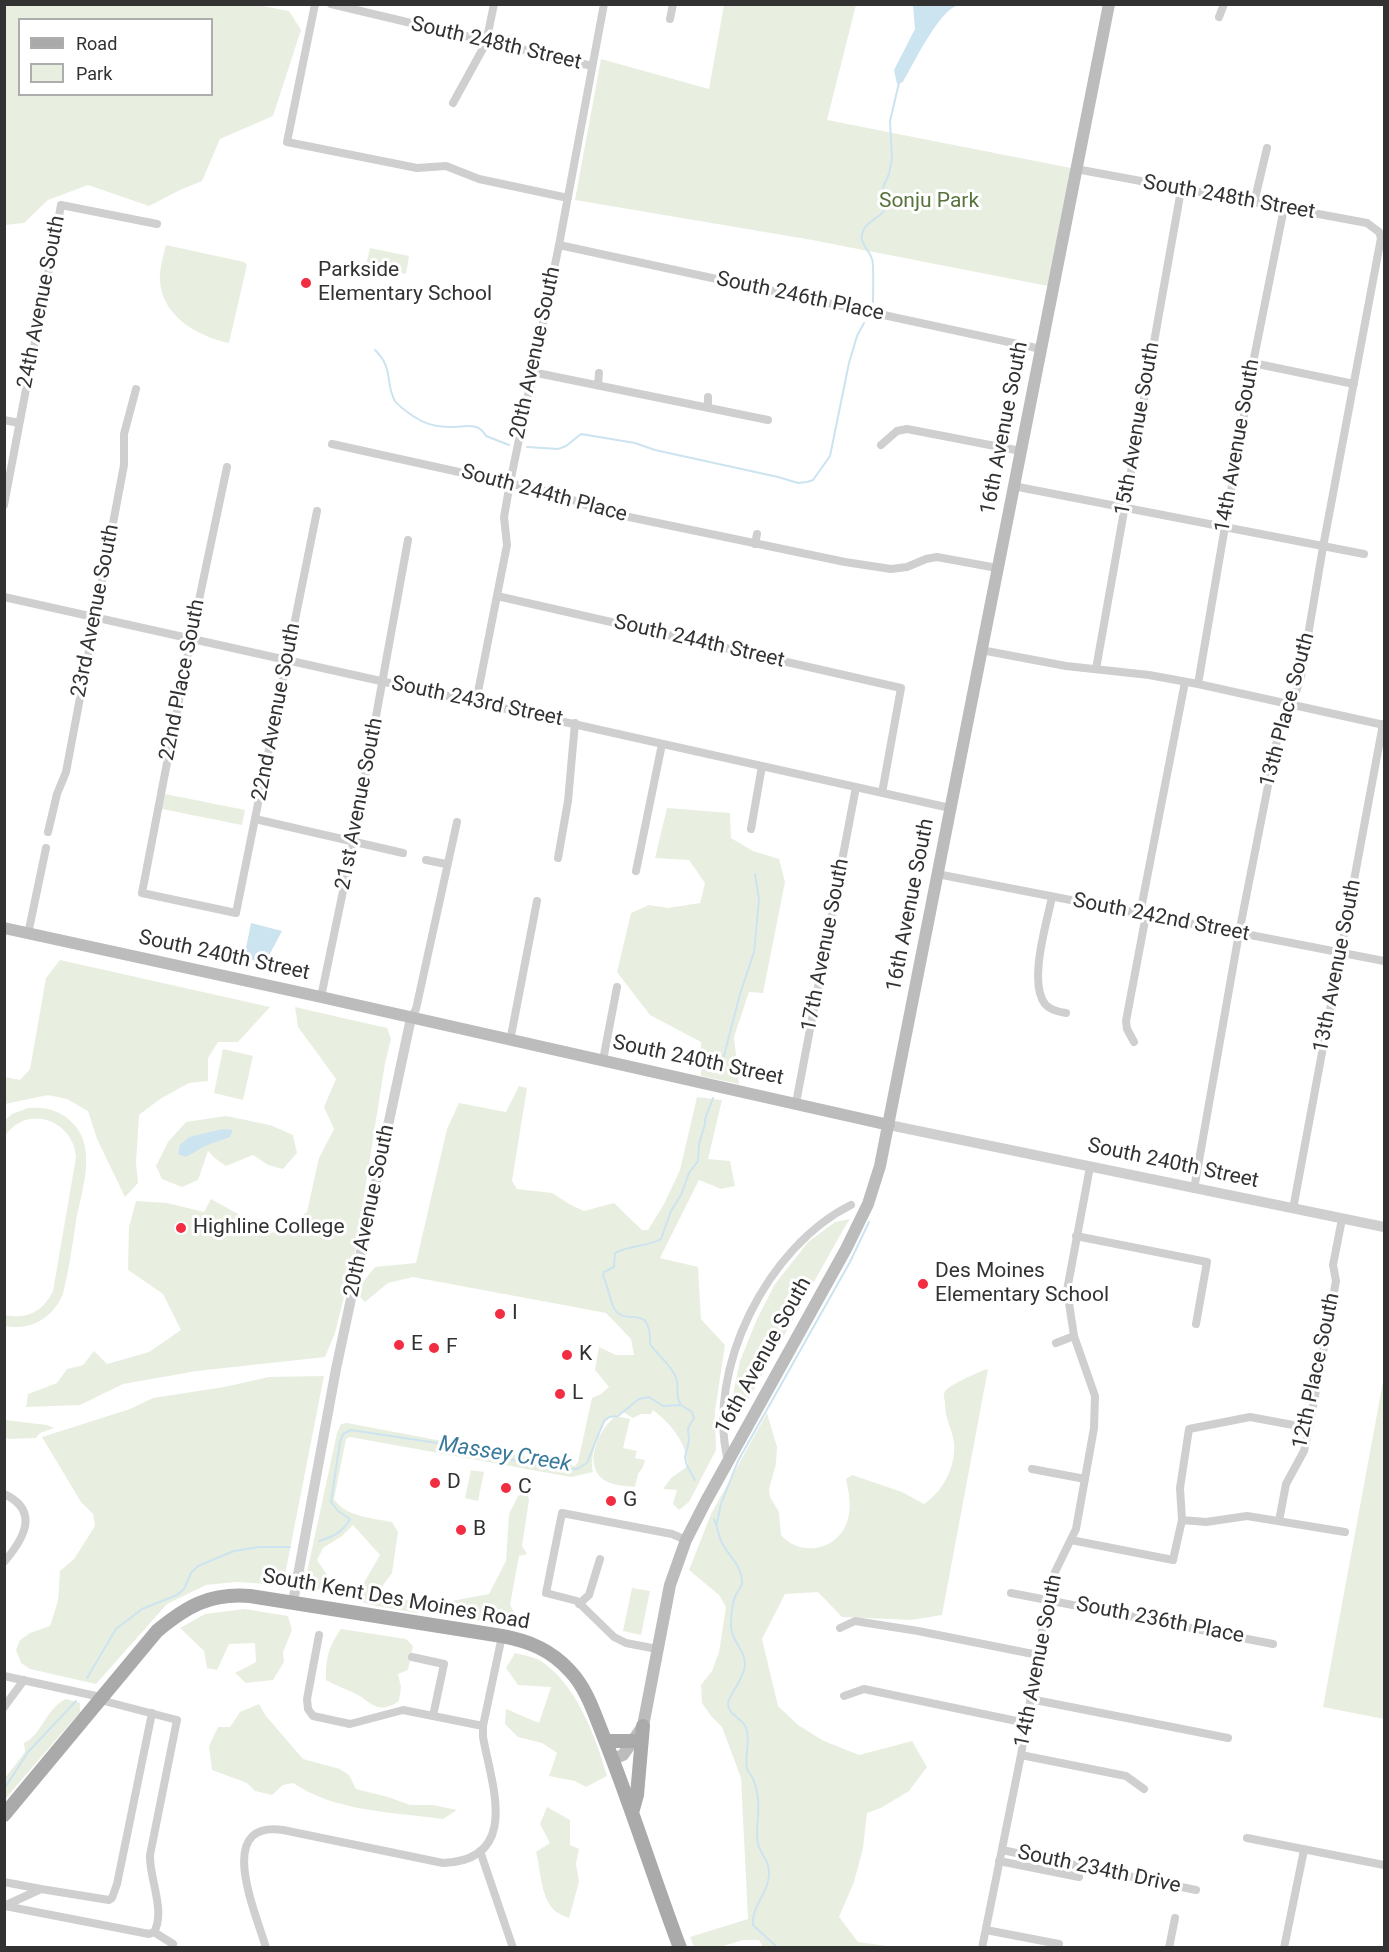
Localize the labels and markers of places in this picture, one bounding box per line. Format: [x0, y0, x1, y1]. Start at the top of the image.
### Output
place label: Parkside Elementary School [318, 258, 492, 308]
marker: Parkside Elementary School [299, 276, 313, 290]
place label: Highline College [193, 1215, 345, 1241]
marker: Highline College [174, 1221, 188, 1235]
place label: Des Moines Elementary School [935, 1259, 1109, 1309]
marker: Des Moines Elementary School [916, 1277, 930, 1291]
place label: I [512, 1301, 518, 1327]
marker: I [493, 1307, 507, 1321]
place label: E [411, 1332, 423, 1358]
place label: F [446, 1335, 458, 1361]
marker: E [392, 1338, 406, 1352]
marker: F [427, 1341, 441, 1355]
place label: K [579, 1342, 592, 1368]
marker: K [560, 1348, 574, 1362]
place label: L [572, 1381, 583, 1407]
marker: L [553, 1387, 567, 1401]
place label: D [447, 1470, 461, 1496]
place label: C [518, 1475, 532, 1501]
marker: D [428, 1476, 442, 1490]
marker: C [499, 1481, 513, 1495]
place label: G [623, 1488, 637, 1514]
marker: G [604, 1494, 618, 1508]
place label: B [473, 1517, 486, 1543]
marker: B [454, 1523, 468, 1537]

